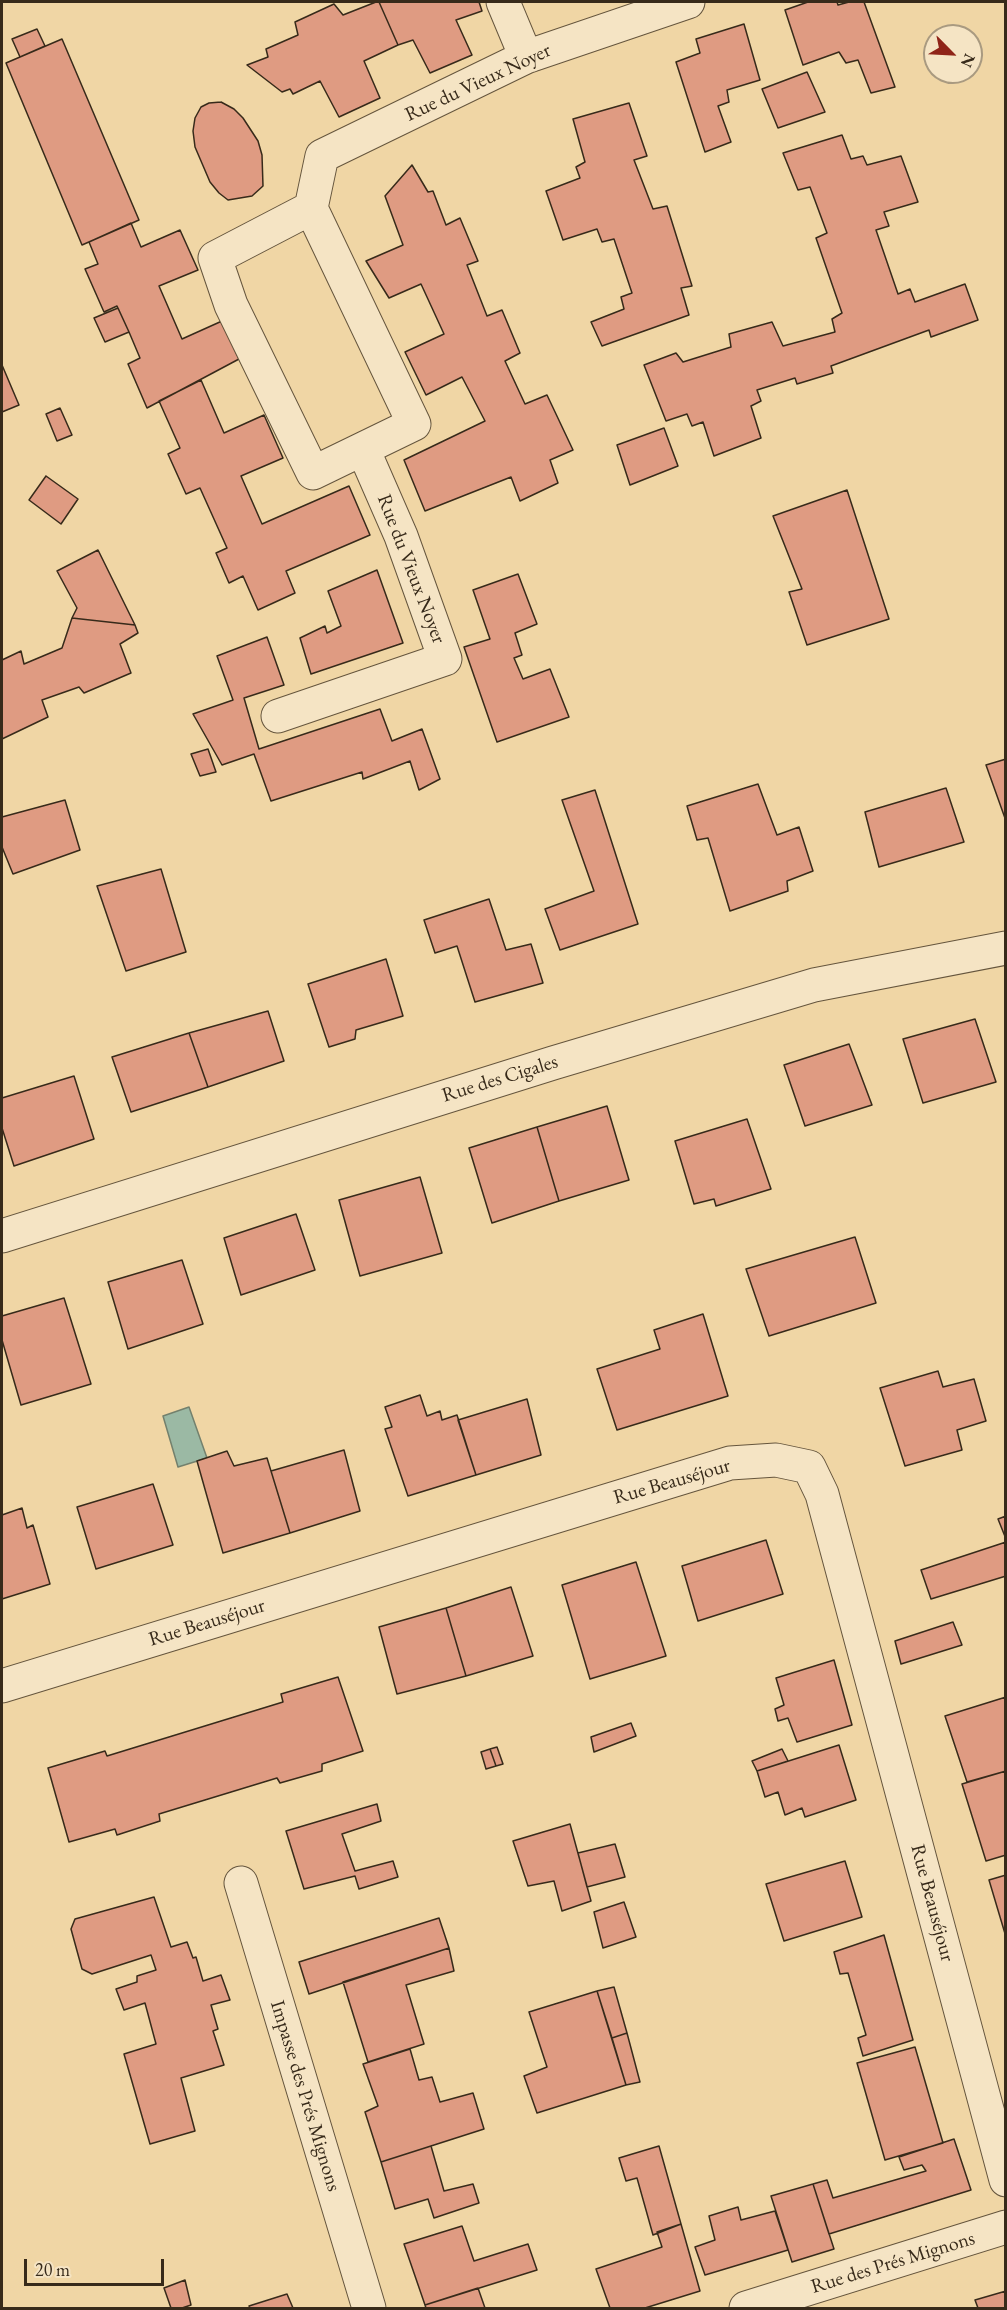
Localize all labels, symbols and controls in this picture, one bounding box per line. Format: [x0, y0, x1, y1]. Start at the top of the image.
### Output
north arrow [923, 24, 983, 84]
street label: Rue du Vieux Noyer [401, 39, 555, 127]
text: N [956, 51, 980, 71]
street label: Rue du Vieux Noyer [371, 491, 451, 647]
street label: Rue des Cigales [439, 1050, 561, 1108]
street label: Rue Beauséjour [611, 1454, 733, 1510]
street label: Rue Beauséjour [146, 1594, 268, 1652]
street label: Rue Beauséjour [905, 1842, 959, 1964]
street label: Impasse des Prés Mignons [265, 1998, 345, 2194]
street label: Rue des Prés Mignons [808, 2227, 978, 2299]
scale bar [27, 2247, 166, 2285]
text: 20 m [35, 2258, 70, 2281]

